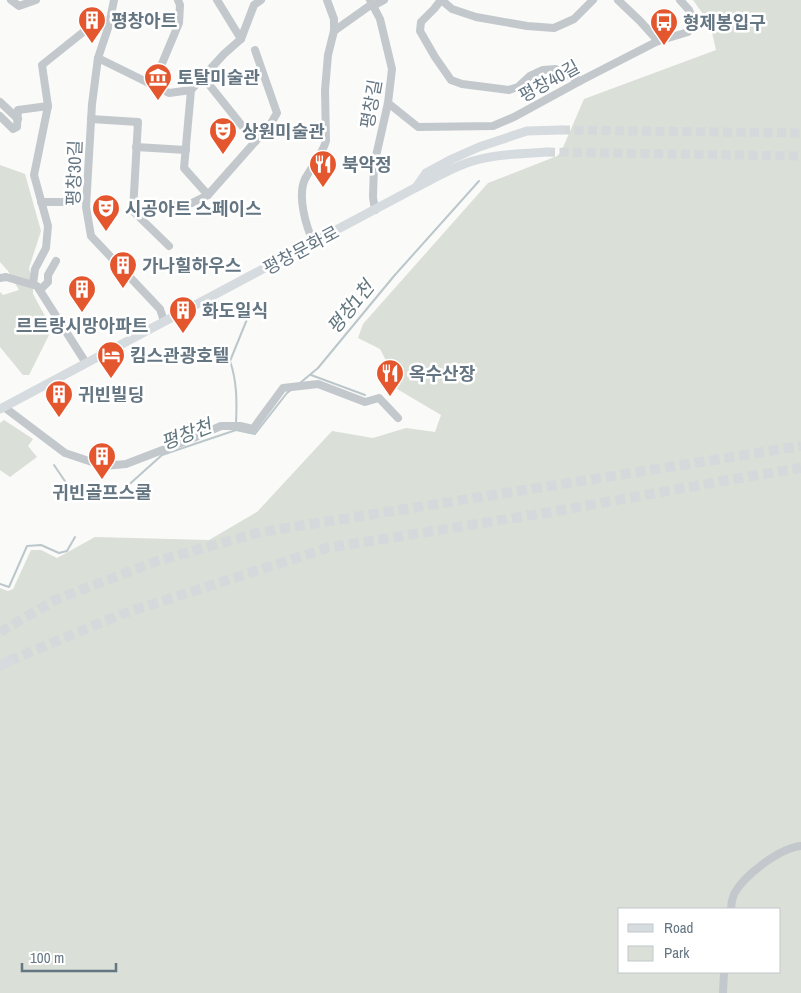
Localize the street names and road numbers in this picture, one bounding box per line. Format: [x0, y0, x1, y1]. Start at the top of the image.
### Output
street label: 평창40길 [514, 54, 584, 108]
street label: 평창길 [354, 77, 388, 131]
street label: 평창30길 [60, 140, 88, 206]
street label: 평창문화로 [259, 220, 343, 280]

